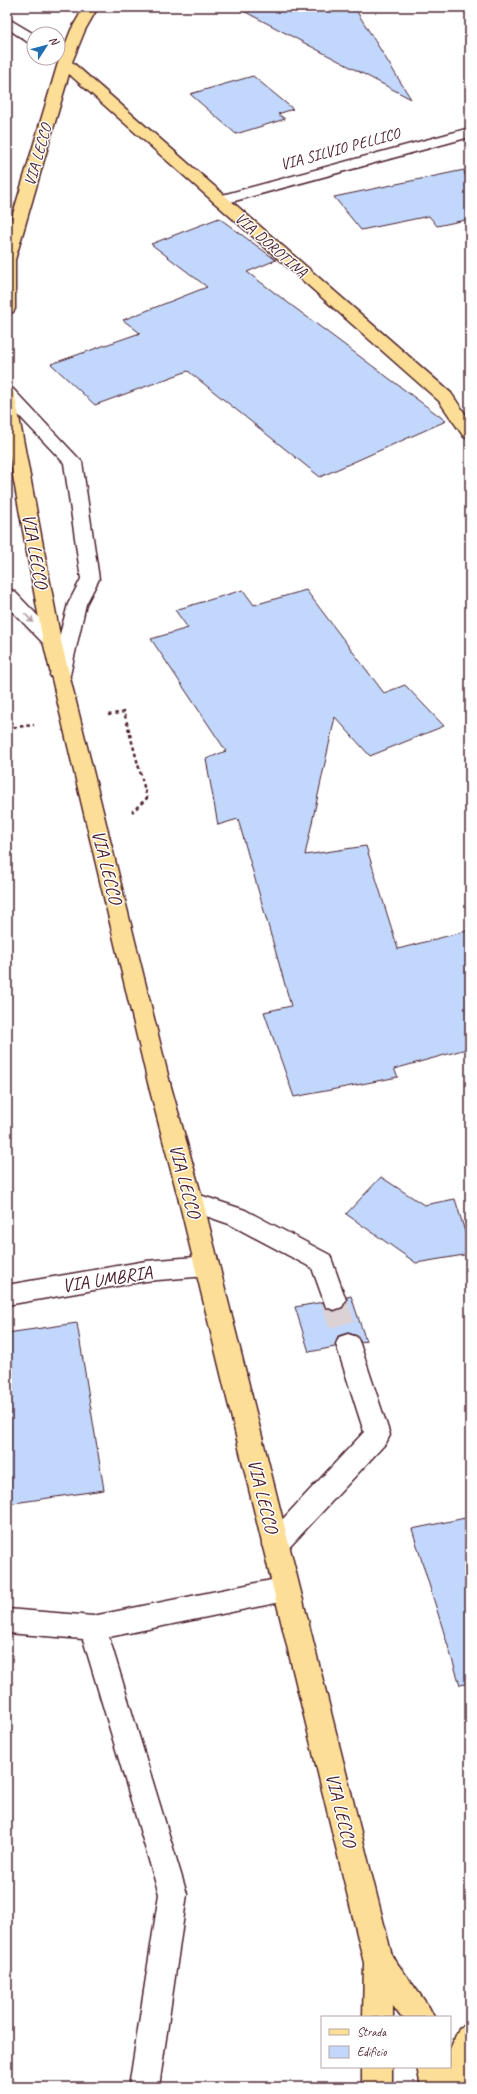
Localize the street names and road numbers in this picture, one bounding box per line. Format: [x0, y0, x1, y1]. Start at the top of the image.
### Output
street label: VIA LECCO [20, 120, 57, 188]
street label: VIA SILVIO PELLICO [278, 123, 404, 175]
street label: VIA DOROTINA [231, 208, 312, 283]
street label: VIA LECCO [17, 512, 54, 593]
street label: VIA LECCO [86, 828, 128, 909]
street label: VIA LECCO [164, 1142, 207, 1223]
street label: VIA UMBRIA [60, 1260, 154, 1298]
street label: VIA LECCO [242, 1457, 284, 1538]
street label: VIA LECCO [320, 1771, 362, 1852]

